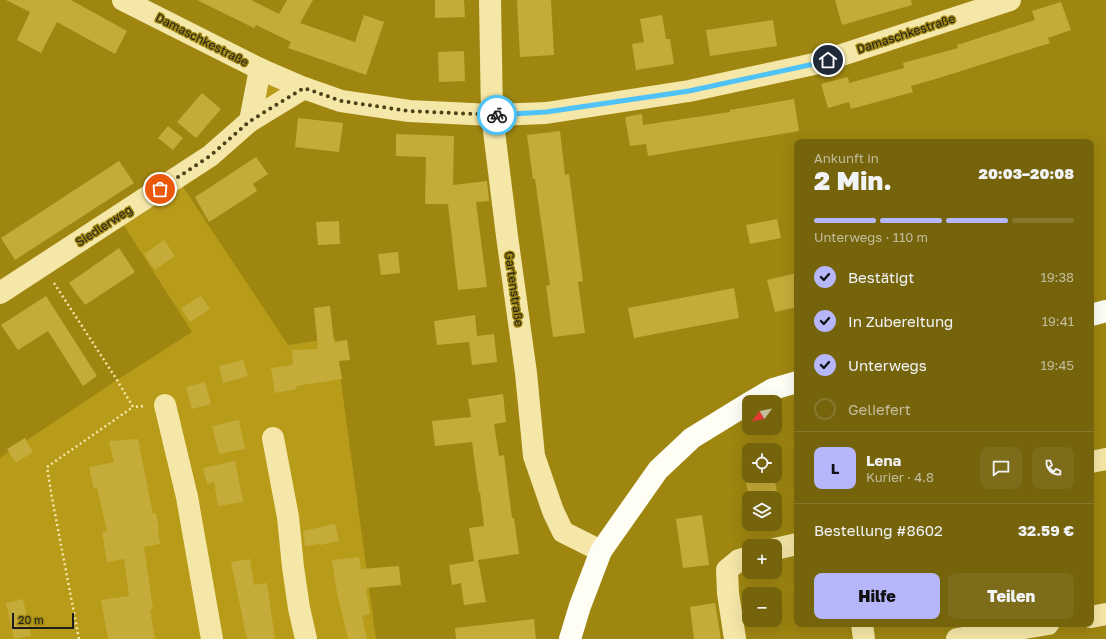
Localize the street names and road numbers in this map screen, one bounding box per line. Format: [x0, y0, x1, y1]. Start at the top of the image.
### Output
street label: Damaschkestraße [153, 10, 251, 70]
street label: Damaschkestraße [855, 10, 957, 57]
street label: Siedlerweg [72, 202, 135, 250]
street label: Gartenstraße [502, 250, 527, 327]

